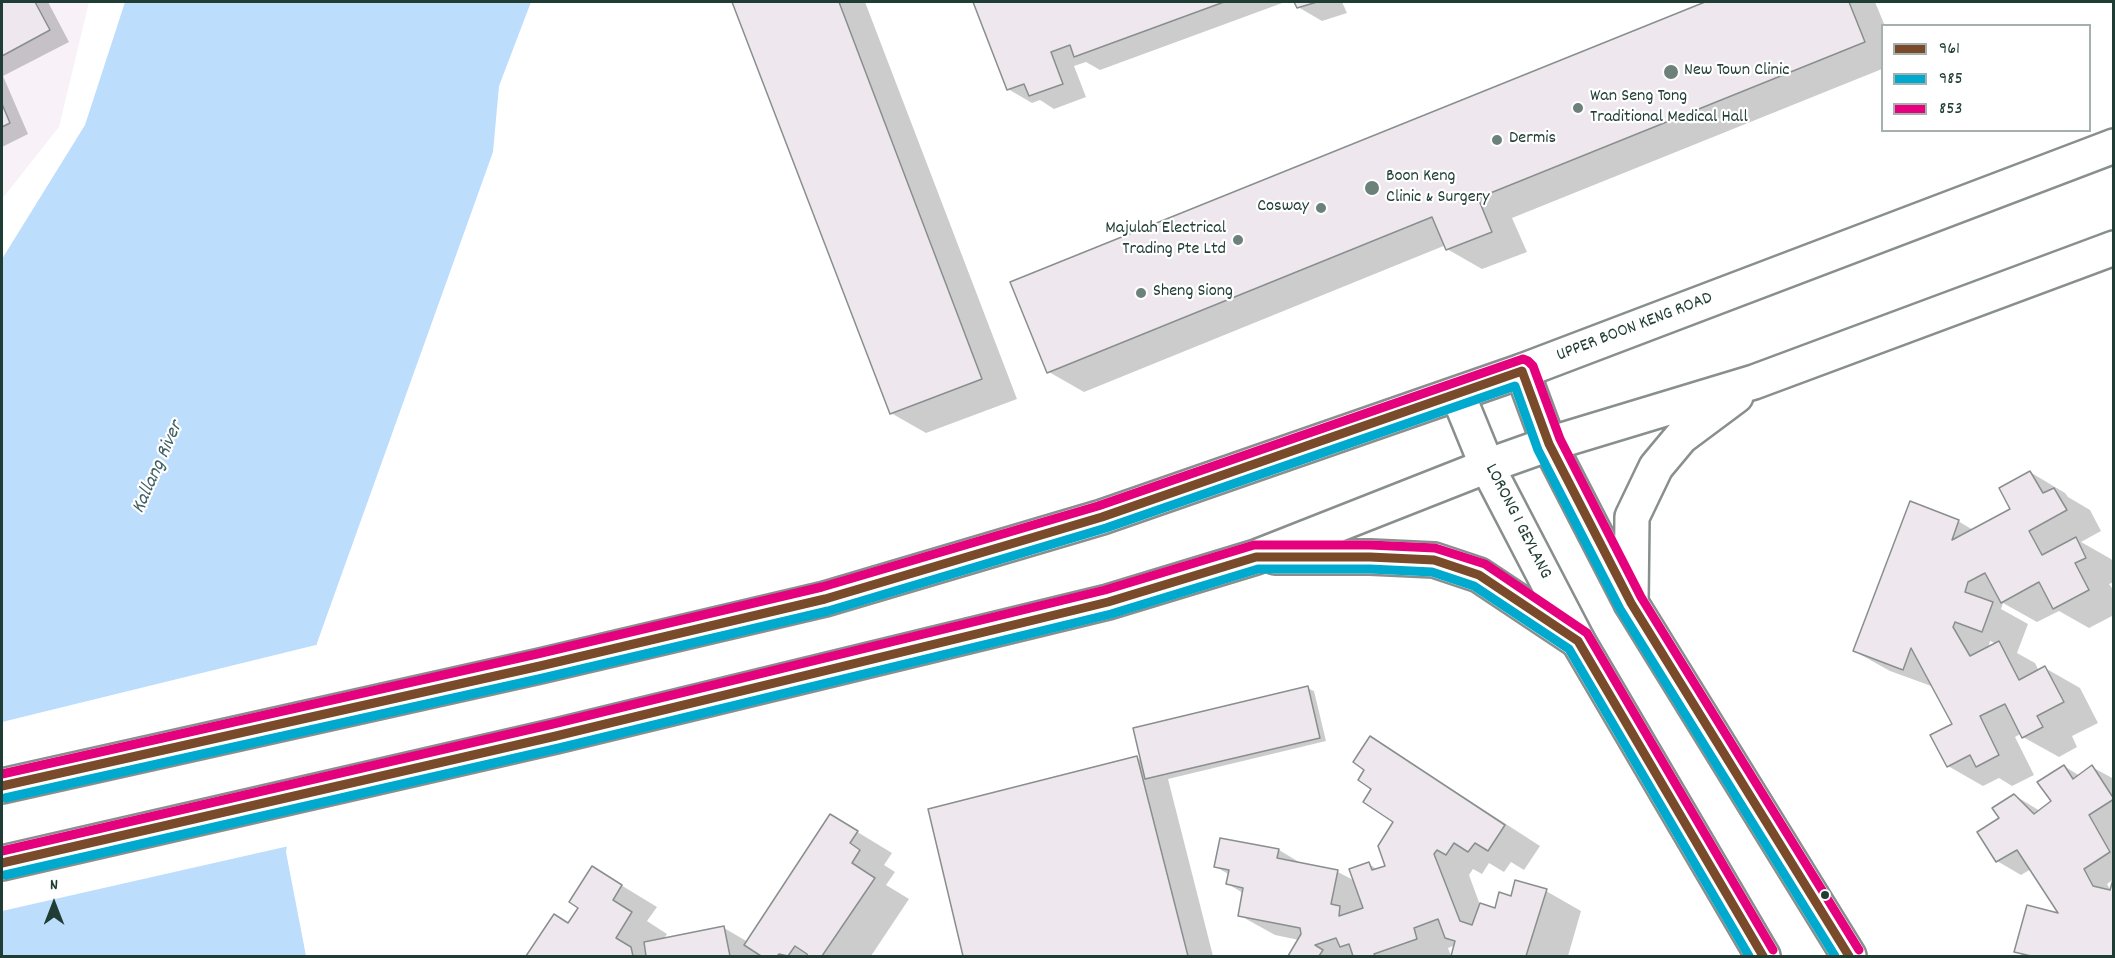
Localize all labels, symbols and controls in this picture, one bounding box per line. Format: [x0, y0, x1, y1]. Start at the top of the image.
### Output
legend [1881, 24, 2091, 132]
text: 961 [1939, 37, 1960, 62]
place label: New Town Clinic [1684, 61, 1789, 83]
marker: New Town Clinic [1662, 63, 1680, 81]
text: 985 [1939, 67, 1963, 92]
place label: Wan Seng Tong Traditional Medical Hall [1590, 87, 1748, 130]
text: 853 [1939, 97, 1963, 122]
marker: Wan Seng Tong Traditional Medical Hall [1571, 101, 1585, 115]
place label: Dermis [1509, 129, 1556, 151]
marker: Dermis [1490, 133, 1504, 147]
place label: Boon Keng Clinic & Surgery [1386, 167, 1490, 210]
marker: Boon Keng Clinic & Surgery [1363, 179, 1381, 197]
place label: Cosway [1257, 197, 1309, 219]
marker: Cosway [1314, 201, 1328, 215]
place label: Majulah Electrical Trading Pte Ltd [1105, 219, 1226, 262]
marker: Majulah Electrical Trading Pte Ltd [1231, 233, 1245, 247]
place label: Sheng Siong [1153, 282, 1233, 304]
marker: Sheng Siong [1134, 286, 1148, 300]
street label: UPPER BOON KENG ROAD [1554, 288, 1716, 368]
water label: Kallang River [128, 418, 190, 518]
street label: LORONG 1 GEYLANG [1479, 461, 1555, 583]
north arrow [24, 874, 84, 934]
text: N [50, 874, 58, 897]
unlabelled marker [1819, 889, 1831, 901]

